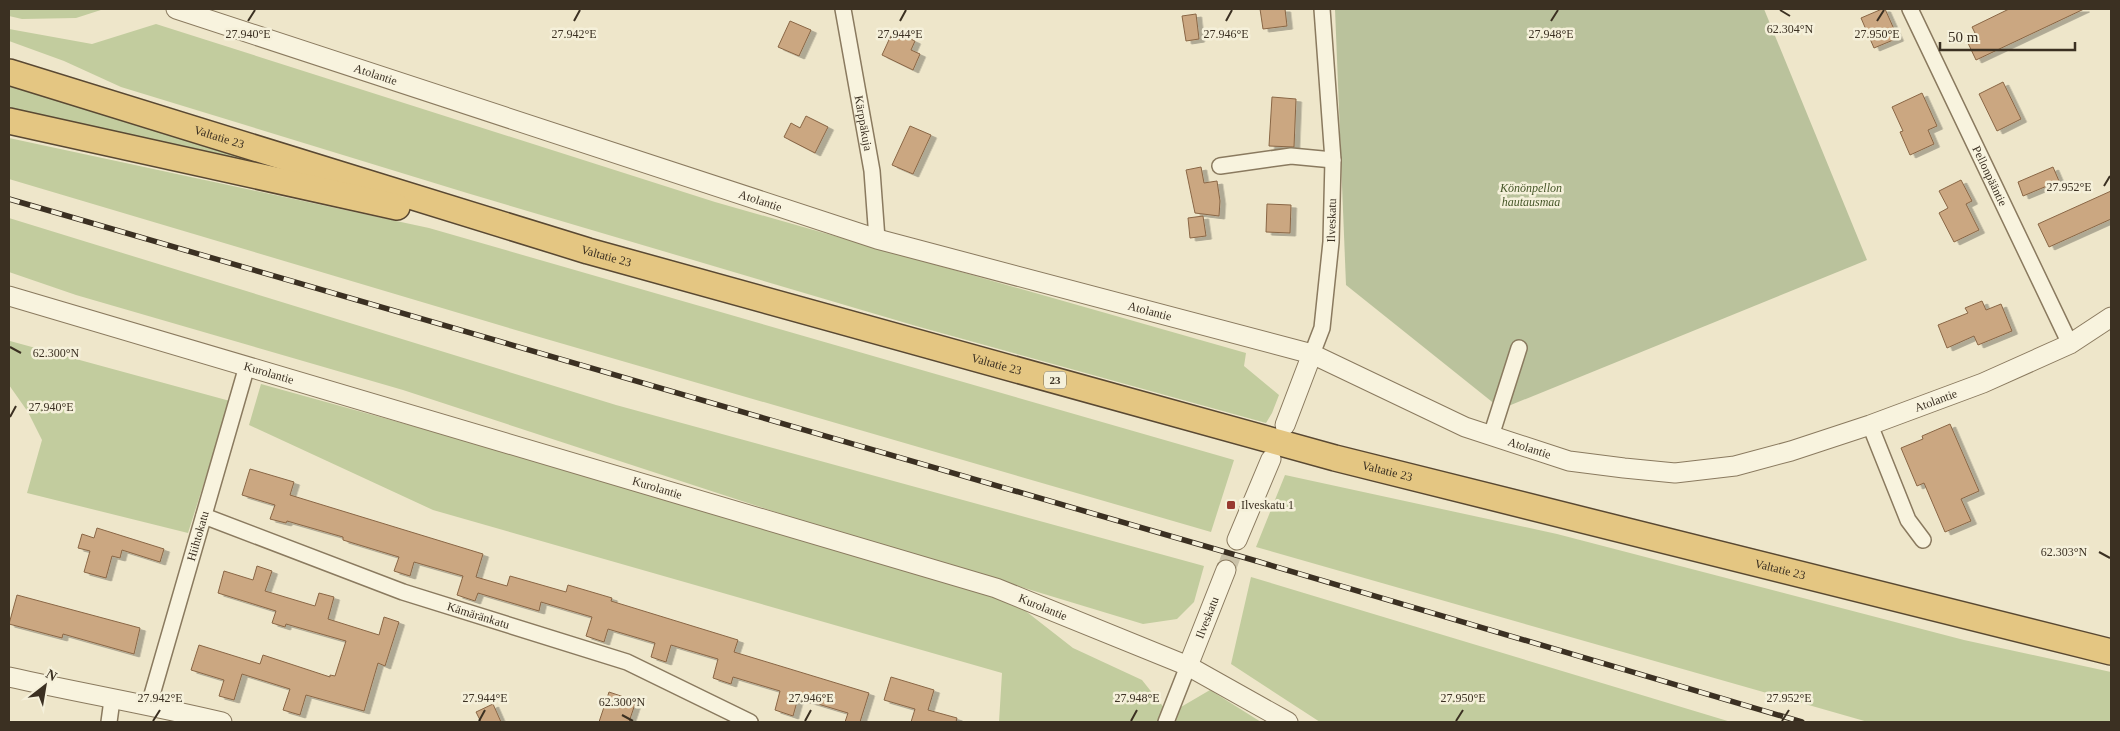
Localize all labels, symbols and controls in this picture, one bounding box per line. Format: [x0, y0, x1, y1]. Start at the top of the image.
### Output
scale bar [1940, 20, 2075, 52]
text: 62.304°N [1767, 22, 1814, 36]
text: 27.940°E [225, 27, 271, 41]
text: 27.942°E [551, 27, 597, 41]
text: 27.944°E [877, 27, 923, 41]
text: 27.946°E [1203, 27, 1249, 41]
text: 27.948°E [1528, 27, 1574, 41]
text: 27.950°E [1854, 27, 1900, 41]
text: 50 m [1948, 29, 1979, 45]
street label: Atolantie [352, 61, 399, 88]
street label: Kärppäkuja [852, 94, 875, 153]
street label: Valtatie 23 [192, 123, 246, 151]
street label: Pellonpääntie [1969, 143, 2010, 208]
text: 27.952°E [2046, 180, 2092, 194]
park label: Könönpellon hautausmaa [1499, 181, 1562, 209]
street label: Atolantie [737, 187, 784, 214]
street label: Ilveskatu [1324, 198, 1339, 243]
street label: Valtatie 23 [579, 242, 633, 270]
street label: Atolantie [1126, 299, 1173, 324]
text: 62.300°N [33, 346, 80, 360]
street label: Valtatie 23 [970, 351, 1023, 378]
street label: Kurolantie [242, 359, 295, 387]
road number: 23 [1044, 372, 1066, 388]
street label: Atolantie [1912, 386, 1959, 415]
text: 27.940°E [28, 400, 74, 414]
street label: Atolantie [1506, 434, 1553, 462]
street label: Valtatie 23 [1360, 458, 1414, 484]
street label: Kurolantie [631, 474, 684, 502]
place label: Ilveskatu 1 [1241, 498, 1294, 512]
marker: Ilveskatu 1 [1225, 499, 1237, 511]
street label: Hiihtokatu [184, 509, 212, 563]
text: 62.303°N [2041, 545, 2088, 559]
street label: Valtatie 23 [1753, 556, 1807, 582]
street label: Kurolantie [1017, 591, 1069, 623]
street label: Ilveskatu [1193, 595, 1222, 641]
street label: Kämäränkatu [445, 599, 511, 632]
north arrow [20, 661, 70, 711]
text: N [43, 666, 60, 684]
text: 27.942°E [137, 691, 183, 705]
text: 27.944°E [462, 691, 508, 705]
text: 27.946°E [788, 691, 834, 705]
text: 27.948°E [1114, 691, 1160, 705]
text: 27.950°E [1440, 691, 1486, 705]
text: 27.952°E [1766, 691, 1812, 705]
text: 62.300°N [599, 695, 646, 709]

